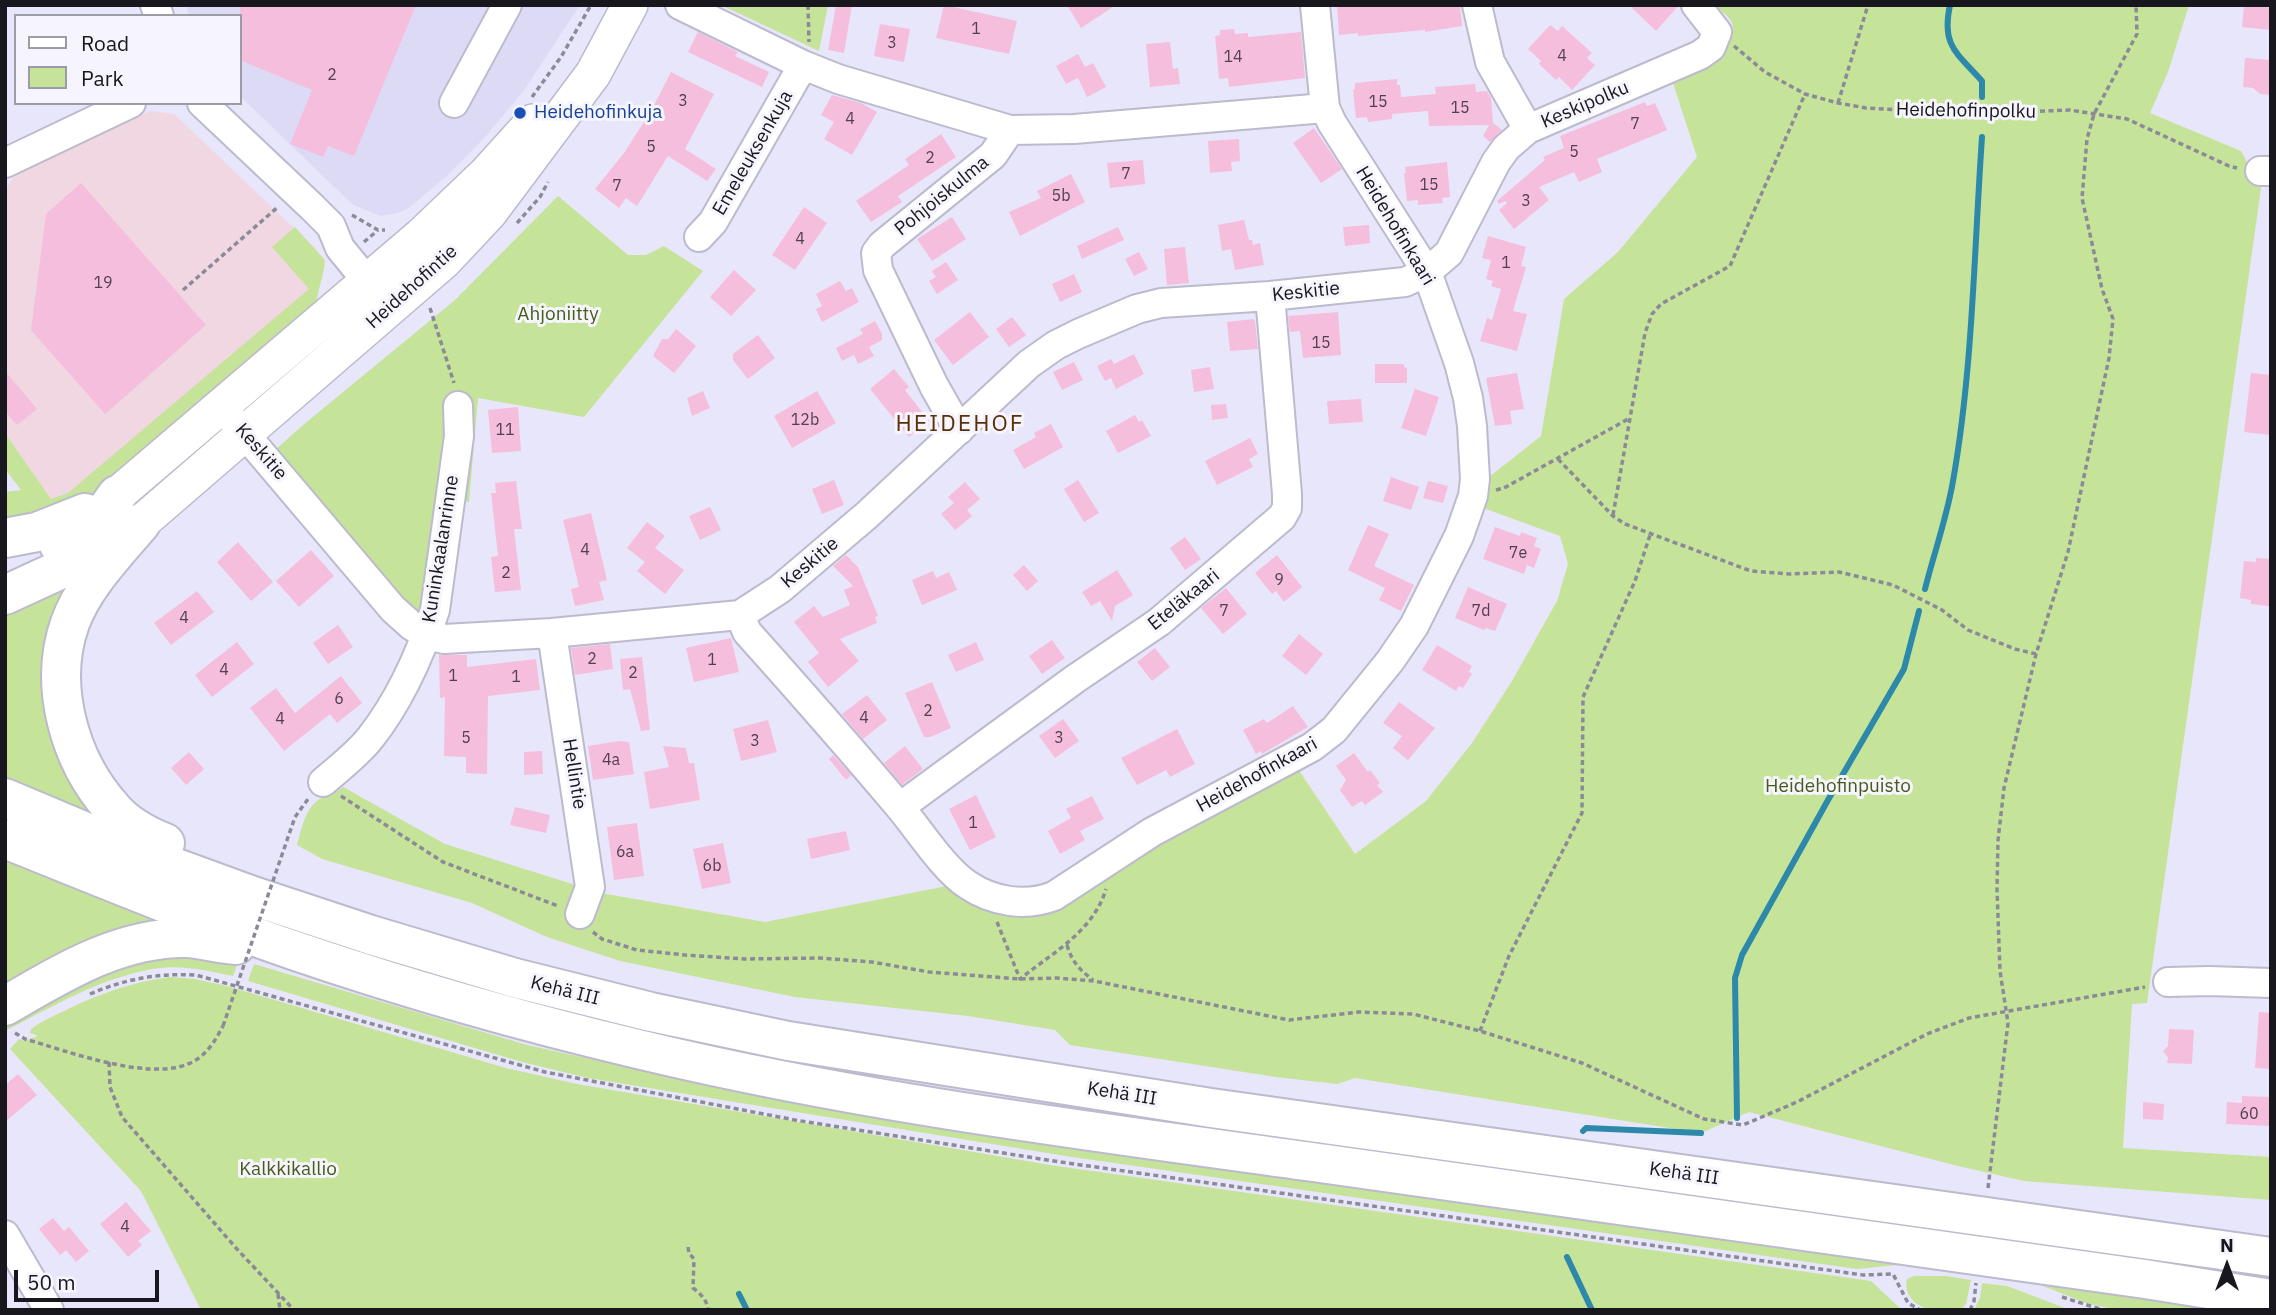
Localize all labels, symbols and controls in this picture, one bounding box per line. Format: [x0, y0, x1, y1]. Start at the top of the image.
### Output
legend [14, 14, 242, 105]
house number: 1 [971, 19, 981, 39]
text: Road [81, 29, 129, 57]
house number: 3 [887, 33, 897, 53]
house number: 4 [1557, 46, 1567, 66]
house number: 14 [1223, 47, 1243, 67]
text: Park [81, 64, 124, 92]
house number: 2 [327, 65, 337, 85]
street label: Keskipolku [1538, 76, 1632, 134]
street label: Emeleuksenkuja [708, 87, 798, 219]
house number: 3 [678, 91, 688, 111]
house number: 15 [1368, 92, 1388, 112]
house number: 15 [1450, 98, 1470, 118]
street label: Heidehofinpolku [1896, 98, 2036, 124]
place label: Heidehofinkuja [534, 102, 662, 124]
marker: Heidehofinkuja [512, 105, 528, 121]
house number: 4 [845, 109, 855, 129]
house number: 7 [1630, 114, 1640, 134]
house number: 5 [646, 137, 656, 157]
house number: 5 [1569, 142, 1579, 162]
house number: 2 [925, 148, 935, 168]
street label: Pohjoiskulma [890, 151, 994, 241]
street label: Heidehofinkaari [1350, 162, 1440, 290]
house number: 7 [1121, 164, 1131, 184]
house number: 15 [1419, 175, 1439, 195]
house number: 7 [612, 176, 622, 196]
house number: 5b [1052, 186, 1070, 206]
house number: 3 [1521, 191, 1531, 211]
house number: 4 [795, 229, 805, 249]
street label: Heidehofintie [362, 240, 462, 334]
house number: 1 [1501, 253, 1511, 273]
house number: 19 [93, 273, 113, 293]
street label: Keskitie [1271, 277, 1341, 307]
park label: Ahjoniitty [517, 304, 599, 326]
house number: 15 [1311, 333, 1331, 353]
house number: 12b [791, 410, 819, 430]
district label: HEIDEHOF [896, 410, 1024, 438]
street label: Keskitie [230, 419, 292, 485]
house number: 11 [495, 420, 515, 440]
street label: Kuninkaalanrinne [418, 474, 464, 624]
street label: Keskitie [777, 532, 843, 594]
house number: 4 [580, 540, 590, 560]
house number: 7e [1509, 543, 1527, 563]
house number: 2 [501, 563, 511, 583]
street label: Eteläkaari [1144, 564, 1224, 636]
house number: 9 [1274, 570, 1284, 590]
house number: 7 [1219, 601, 1229, 621]
house number: 7d [1472, 601, 1490, 621]
house number: 4 [179, 608, 189, 628]
house number: 2 [587, 649, 597, 669]
house number: 1 [707, 650, 717, 670]
house number: 4 [219, 660, 229, 680]
house number: 2 [628, 663, 638, 683]
house number: 1 [448, 666, 458, 686]
house number: 1 [511, 667, 521, 687]
house number: 6 [334, 689, 344, 709]
house number: 2 [923, 701, 933, 721]
house number: 4 [859, 708, 869, 728]
house number: 4 [275, 709, 285, 729]
house number: 5 [461, 728, 471, 748]
house number: 3 [1054, 728, 1064, 748]
house number: 3 [750, 731, 760, 751]
street label: Heidehofinkaari [1192, 732, 1322, 818]
street label: Hellintie [557, 737, 591, 811]
house number: 4a [602, 750, 620, 770]
park label: Heidehofinpuisto [1765, 776, 1911, 798]
house number: 1 [968, 813, 978, 833]
house number: 6a [616, 842, 634, 862]
house number: 6b [703, 856, 721, 876]
street label: Kehä III [528, 971, 602, 1011]
street label: Kehä III [1086, 1077, 1158, 1111]
house number: 60 [2239, 1104, 2259, 1124]
street label: Kehä III [1648, 1158, 1720, 1190]
park label: Kalkkikallio [239, 1159, 337, 1181]
house number: 4 [120, 1217, 130, 1237]
north arrow [2192, 1231, 2262, 1301]
text: N [2220, 1233, 2234, 1257]
scale bar [18, 1256, 163, 1300]
text: 50 m [27, 1268, 76, 1296]

